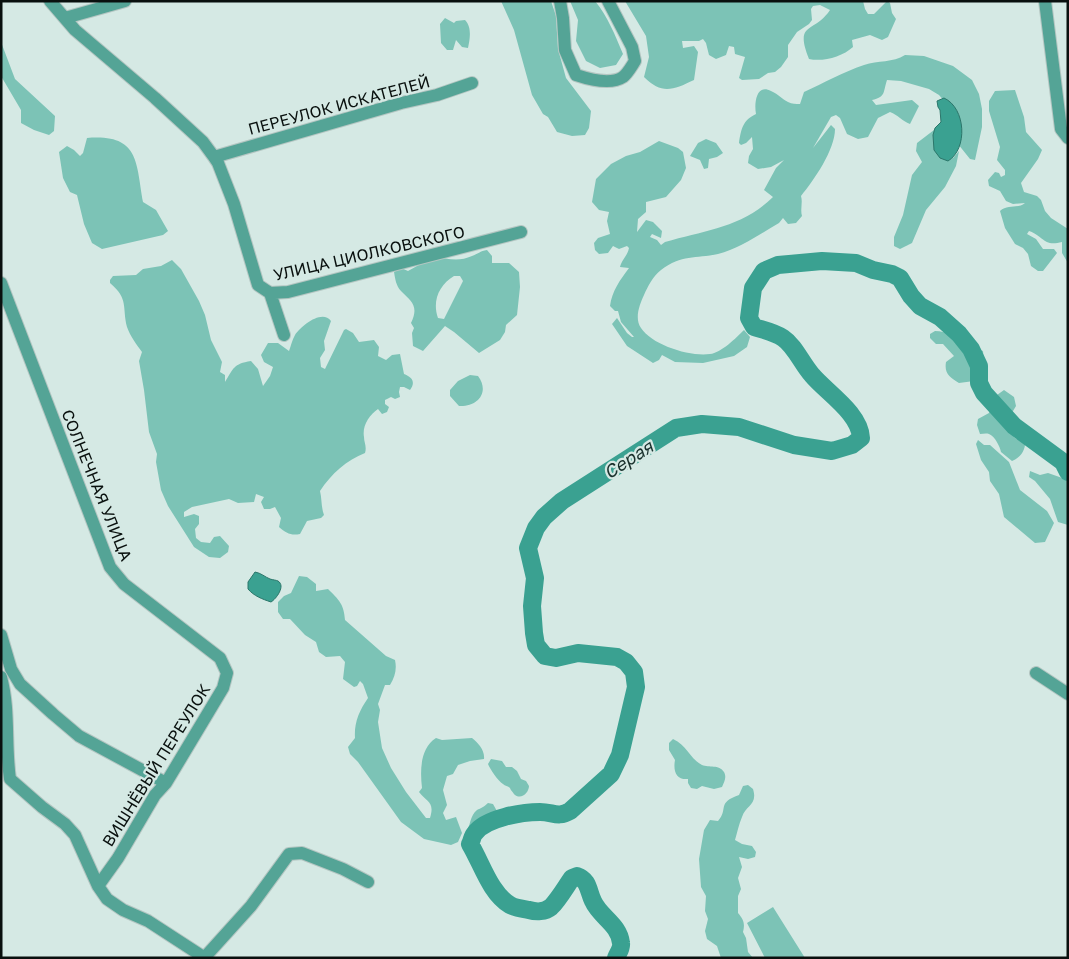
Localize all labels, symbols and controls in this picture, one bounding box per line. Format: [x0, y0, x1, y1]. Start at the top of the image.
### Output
street label: ПЕРЕУЛОК ИСКАТЕЛЕЙ [246, 71, 432, 139]
street label: УЛИЦА ЦИОЛКОВСКОГО [271, 221, 467, 285]
street label: СОЛНЕЧНАЯ УЛИЦА [57, 406, 137, 564]
water label: Серая [599, 434, 658, 483]
street label: ВИШНЁВЫЙ ПЕРЕУЛОК [98, 680, 214, 850]

